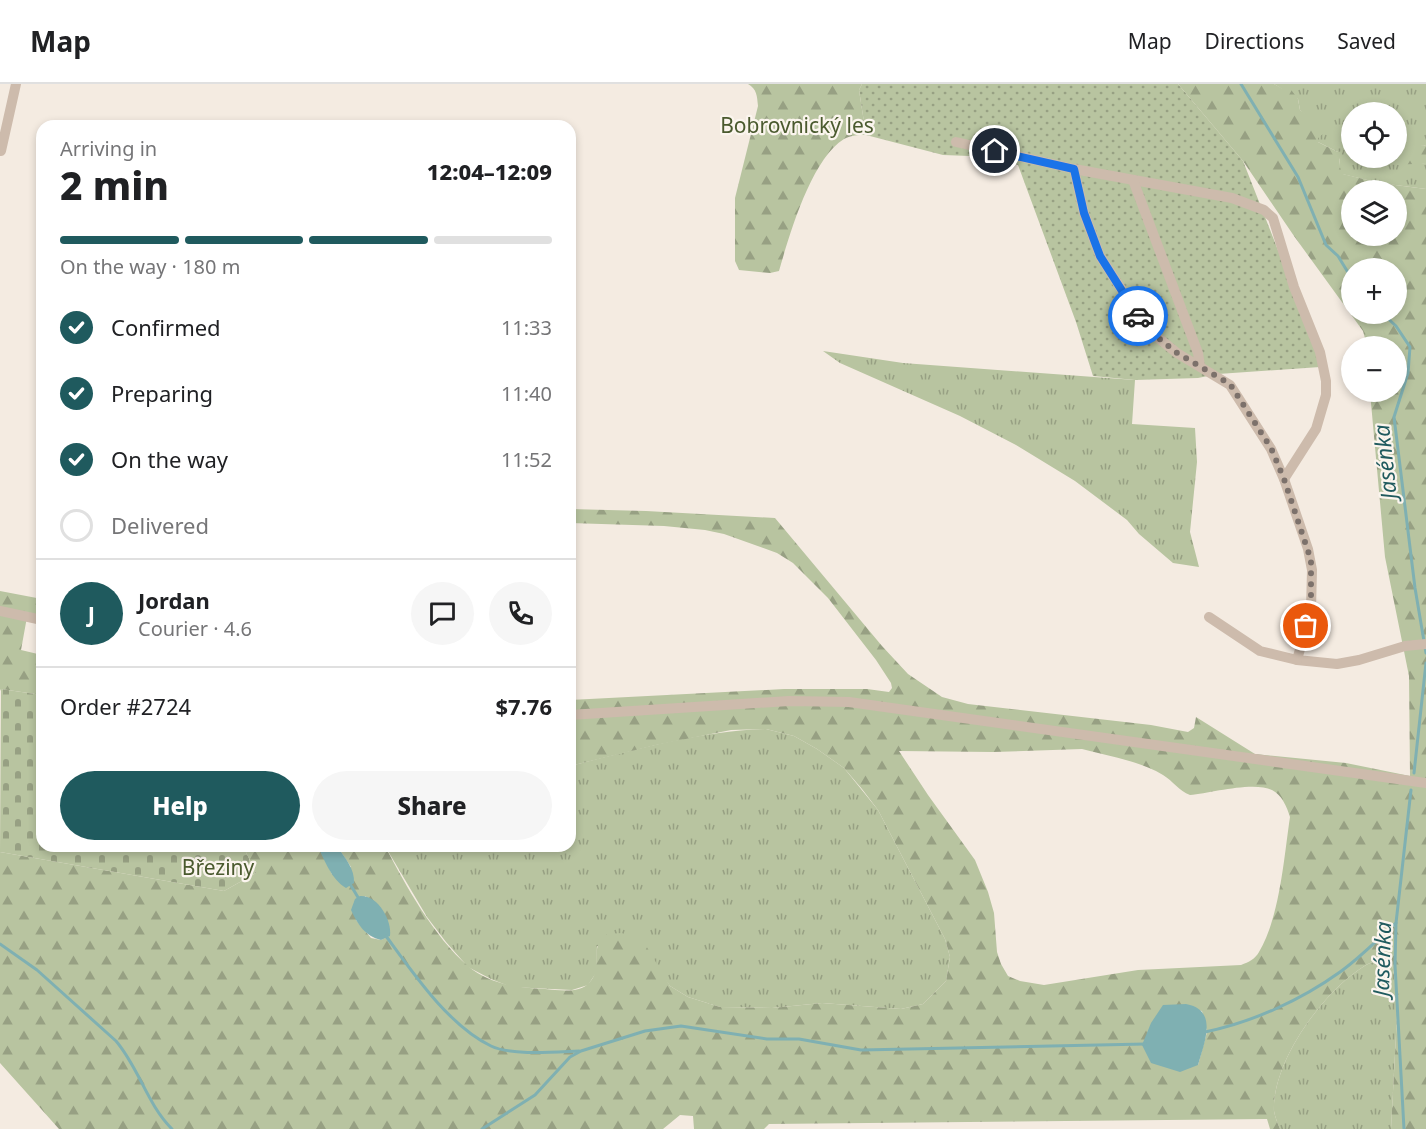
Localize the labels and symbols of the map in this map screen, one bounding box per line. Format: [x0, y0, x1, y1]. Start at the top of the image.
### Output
park label: Bobrovnický les [720, 111, 874, 139]
pin [969, 125, 1020, 176]
courier [1108, 286, 1168, 346]
water label: Jasénka [1365, 423, 1403, 505]
pin [1280, 600, 1331, 651]
park label: Březiny [182, 853, 255, 881]
water label: Jasénka [1365, 920, 1397, 1001]

